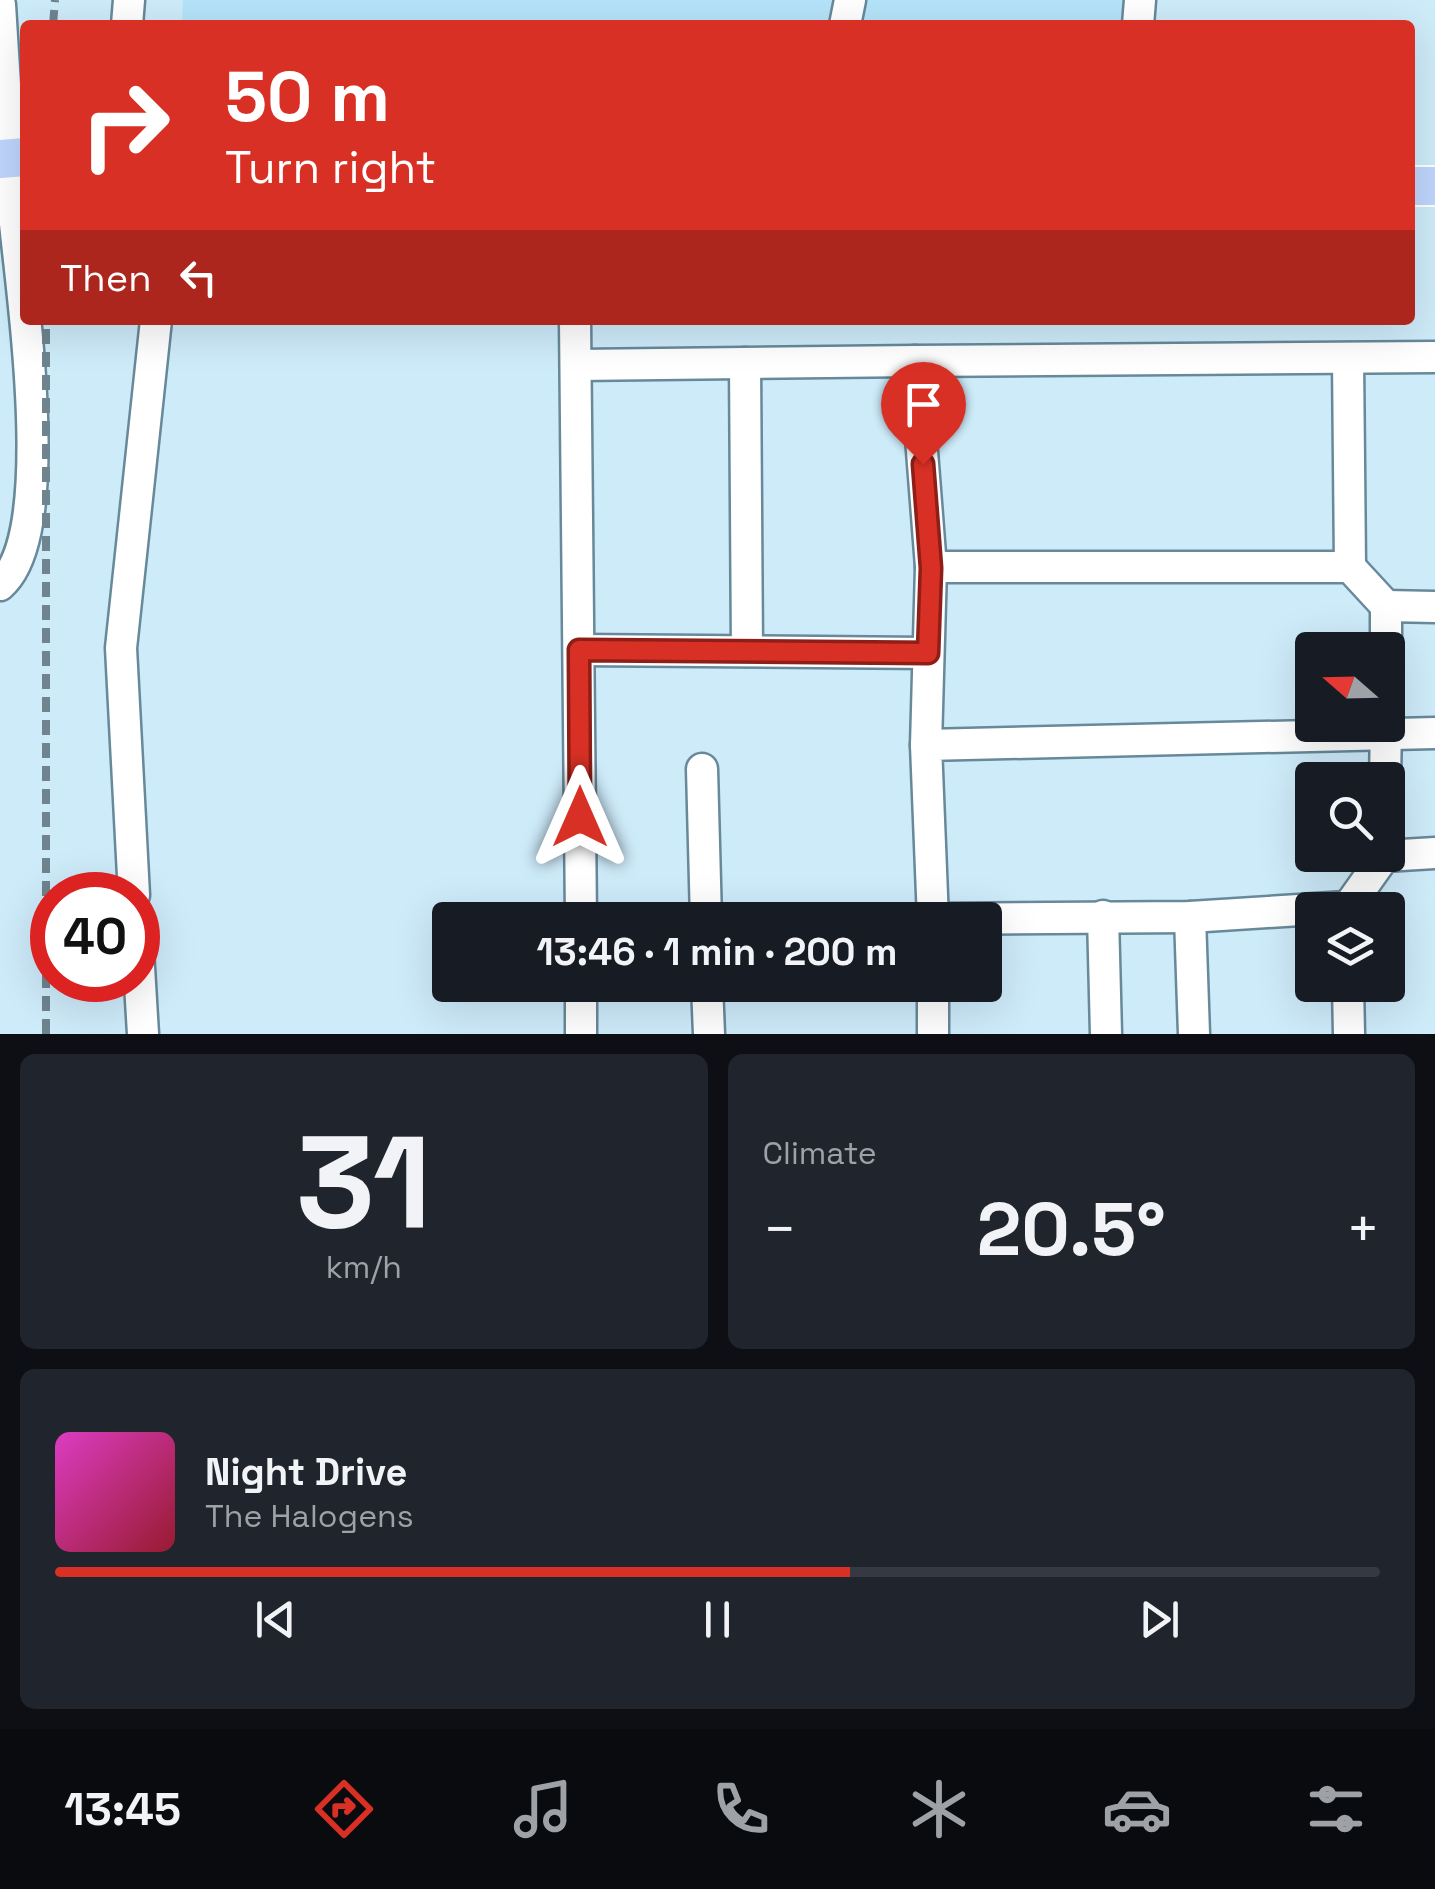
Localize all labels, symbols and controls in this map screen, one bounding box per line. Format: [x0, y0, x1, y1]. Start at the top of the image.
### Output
text: 50 m [225, 52, 390, 141]
icon: right [60, 60, 190, 190]
text: Turn right [225, 139, 436, 196]
icon: left [171, 250, 226, 305]
text: Then [60, 254, 151, 302]
pin [881, 362, 966, 465]
icon: arrive [896, 377, 951, 432]
north arrow [1295, 632, 1405, 742]
map controls [1295, 632, 1405, 1002]
button: search [1295, 762, 1405, 872]
position arrow [528, 765, 632, 869]
speed limit sign: 40 [30, 872, 160, 1002]
button: layers [1295, 892, 1405, 1002]
text: 13:46 · 1 min · 200 m [536, 928, 898, 976]
text: 31 [296, 1099, 431, 1265]
text: Climate [763, 1133, 877, 1173]
text: 20.5° [977, 1181, 1166, 1277]
text: − [763, 1194, 797, 1264]
text: + [1346, 1194, 1380, 1264]
text: km/h [326, 1247, 402, 1287]
text: Night Drive [205, 1448, 407, 1496]
text: The Halogens [205, 1496, 414, 1536]
icon: previous [248, 1592, 303, 1647]
icon: pause [690, 1592, 745, 1647]
icon: next [1132, 1592, 1187, 1647]
icon: directions [309, 1774, 379, 1844]
icon: music [508, 1774, 578, 1844]
icon: phone [706, 1774, 776, 1844]
icon: climate [904, 1774, 974, 1844]
icon: car [1102, 1774, 1172, 1844]
icon: filters [1301, 1774, 1371, 1844]
text: 13:45 [64, 1781, 181, 1838]

